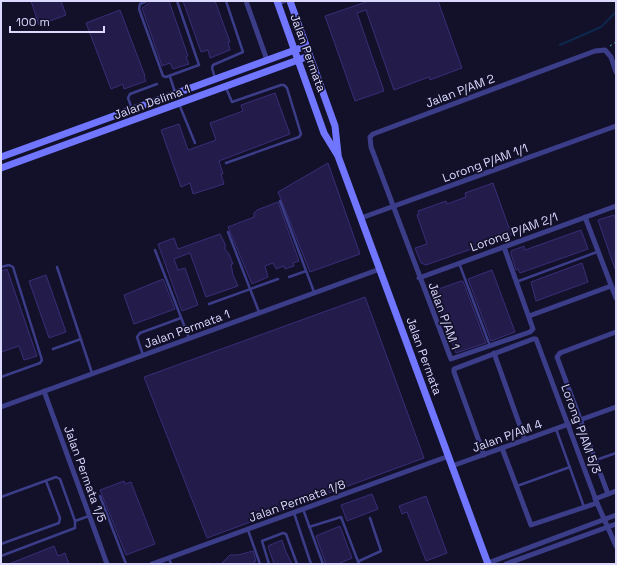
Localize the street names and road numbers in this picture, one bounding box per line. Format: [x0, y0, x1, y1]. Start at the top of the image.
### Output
street label: Jalan Permata [286, 12, 330, 94]
street label: Jalan P/AM 2 [423, 70, 497, 112]
street label: Jalan Delima 1 [112, 81, 192, 123]
street label: Lorong P/AM 1/1 [440, 140, 530, 186]
street label: Lorong P/AM 2/1 [468, 209, 560, 255]
street label: Jalan P/AM 1 [424, 280, 464, 352]
street label: Jalan Permata 1 [142, 306, 232, 352]
street label: Jalan Permata [402, 315, 446, 397]
street label: Lorong P/AM 5/3 [557, 382, 605, 476]
street label: Jalan P/AM 4 [470, 416, 545, 456]
street label: Jalan Permata 1/5 [60, 424, 110, 524]
street label: Jalan Permata 1/8 [246, 476, 348, 526]

